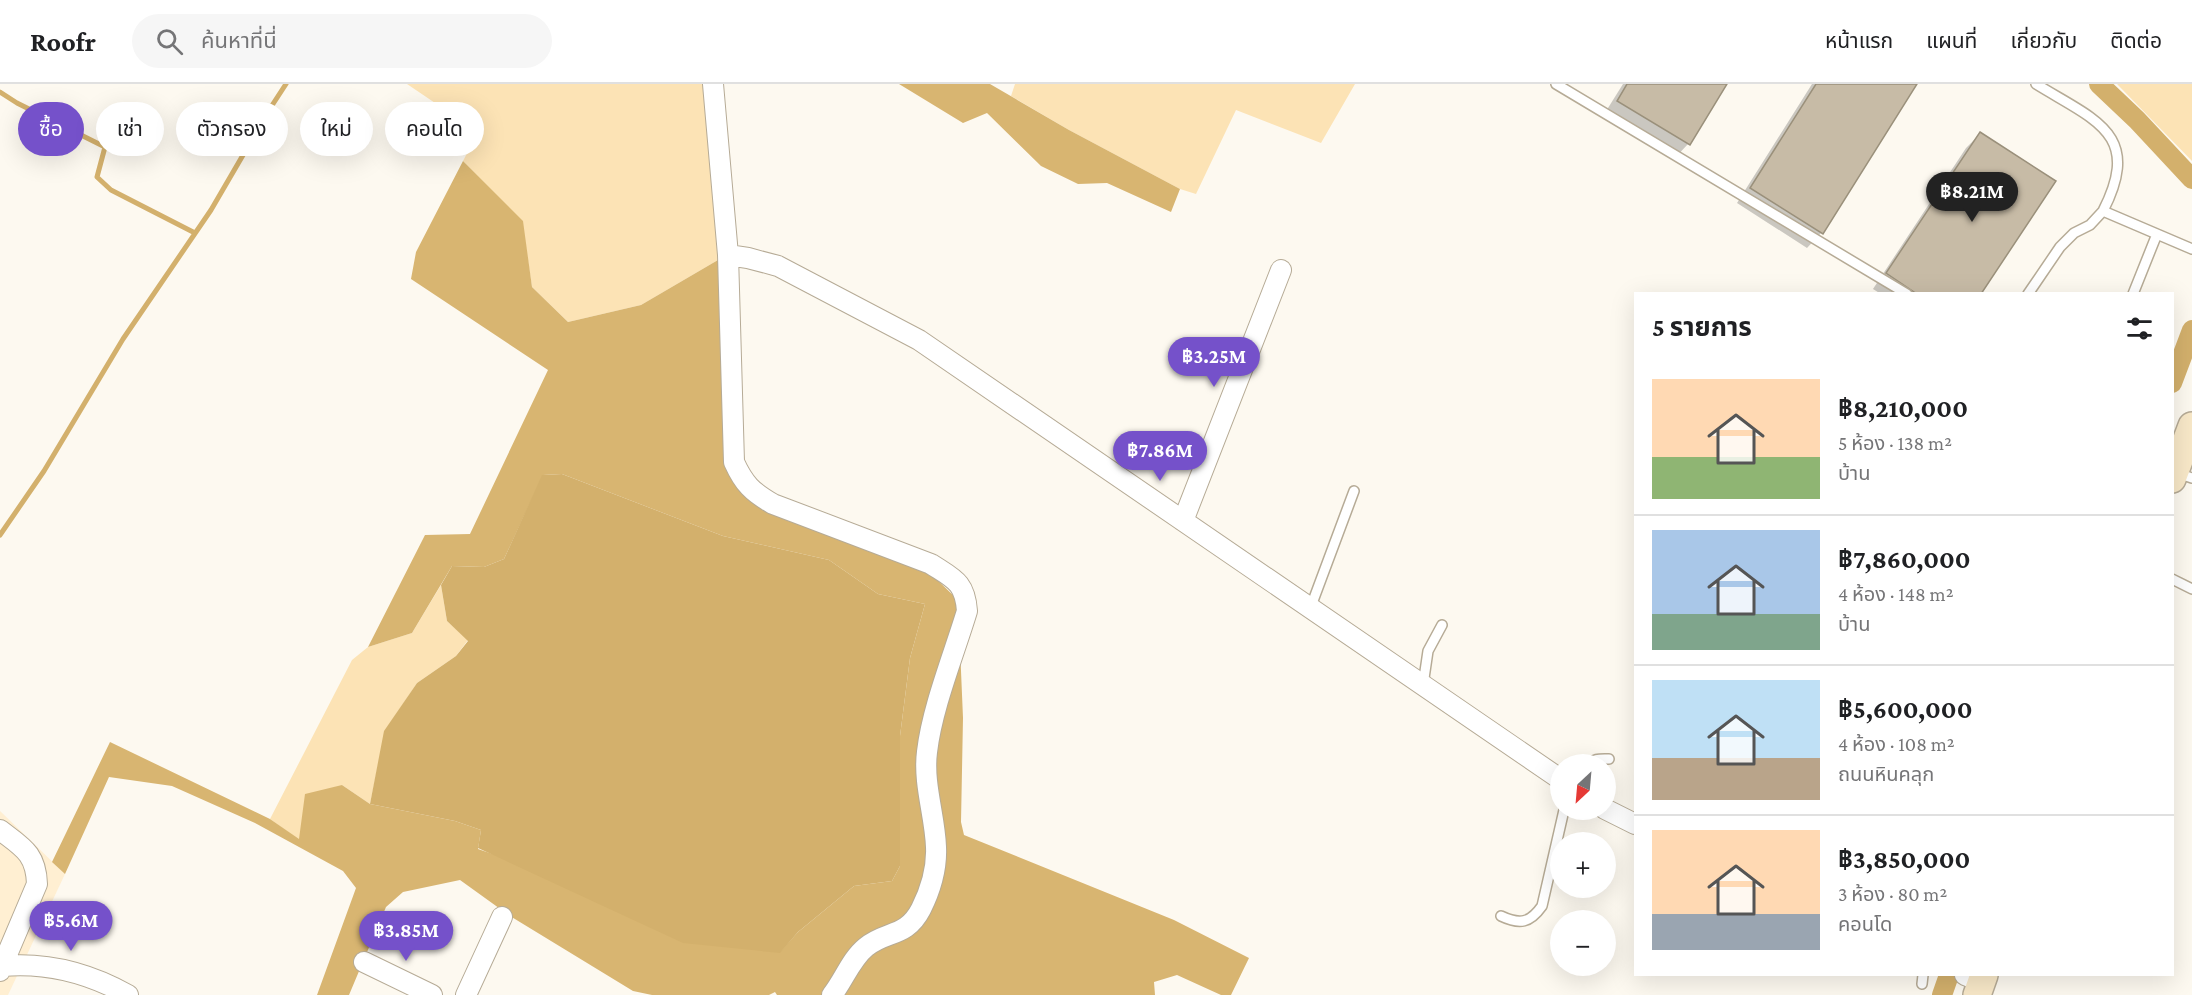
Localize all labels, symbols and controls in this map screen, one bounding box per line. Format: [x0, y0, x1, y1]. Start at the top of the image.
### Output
search box [132, 14, 552, 68]
icon: search [153, 25, 186, 58]
text: Roofr [30, 26, 96, 57]
text: ค้นหาที่นี่ [201, 28, 277, 53]
text: หน้าแรก [1825, 29, 1893, 53]
text: แผนที่ [1926, 29, 1977, 53]
text: เกี่ยวกับ [2010, 29, 2077, 53]
text: ติดต่อ [2110, 29, 2162, 53]
chip: ซื้อ [18, 102, 84, 156]
chip: เช่า [96, 102, 164, 156]
chip: ตัวกรอง [176, 102, 288, 156]
chip: ใหม่ [300, 102, 373, 156]
chip: คอนโด [385, 102, 484, 156]
pin: ฿8.21M [1923, 172, 2021, 223]
text: ฿8.21M [1940, 180, 2004, 202]
icon: filters [2123, 312, 2156, 345]
text: 5 รายการ [1652, 313, 1752, 342]
pin: ฿3.25M [1165, 337, 1263, 388]
text: ฿3.25M [1182, 345, 1246, 367]
text: ฿8,210,000 [1838, 394, 1968, 423]
icon: home [1700, 403, 1772, 475]
pin: ฿7.86M [1111, 431, 1209, 482]
text: 5 ห้อง · 138 m² [1838, 432, 1952, 454]
text: ฿7.86M [1127, 439, 1193, 461]
text: บ้าน [1838, 462, 1870, 484]
text: ฿7,860,000 [1838, 545, 1971, 574]
icon: home [1700, 554, 1772, 626]
text: 4 ห้อง · 148 m² [1838, 583, 1953, 605]
text: บ้าน [1838, 613, 1870, 635]
text: ฿5,600,000 [1838, 695, 1972, 724]
icon: home [1700, 704, 1772, 776]
text: 4 ห้อง · 108 m² [1838, 733, 1955, 755]
north arrow [1550, 754, 1616, 820]
map controls [1550, 754, 1616, 976]
text: ถนนหินคลุก [1838, 763, 1934, 785]
button: + [1550, 832, 1616, 898]
text: ฿3,850,000 [1838, 845, 1970, 874]
icon: home [1700, 854, 1772, 926]
text: 3 ห้อง · 80 m² [1838, 883, 1947, 905]
pin: ฿5.6M [29, 901, 113, 952]
text: ฿5.6M [43, 909, 99, 931]
button: − [1550, 910, 1616, 976]
pin: ฿3.85M [357, 911, 455, 962]
text: คอนโด [1838, 913, 1892, 935]
text: ฿3.85M [373, 919, 439, 941]

